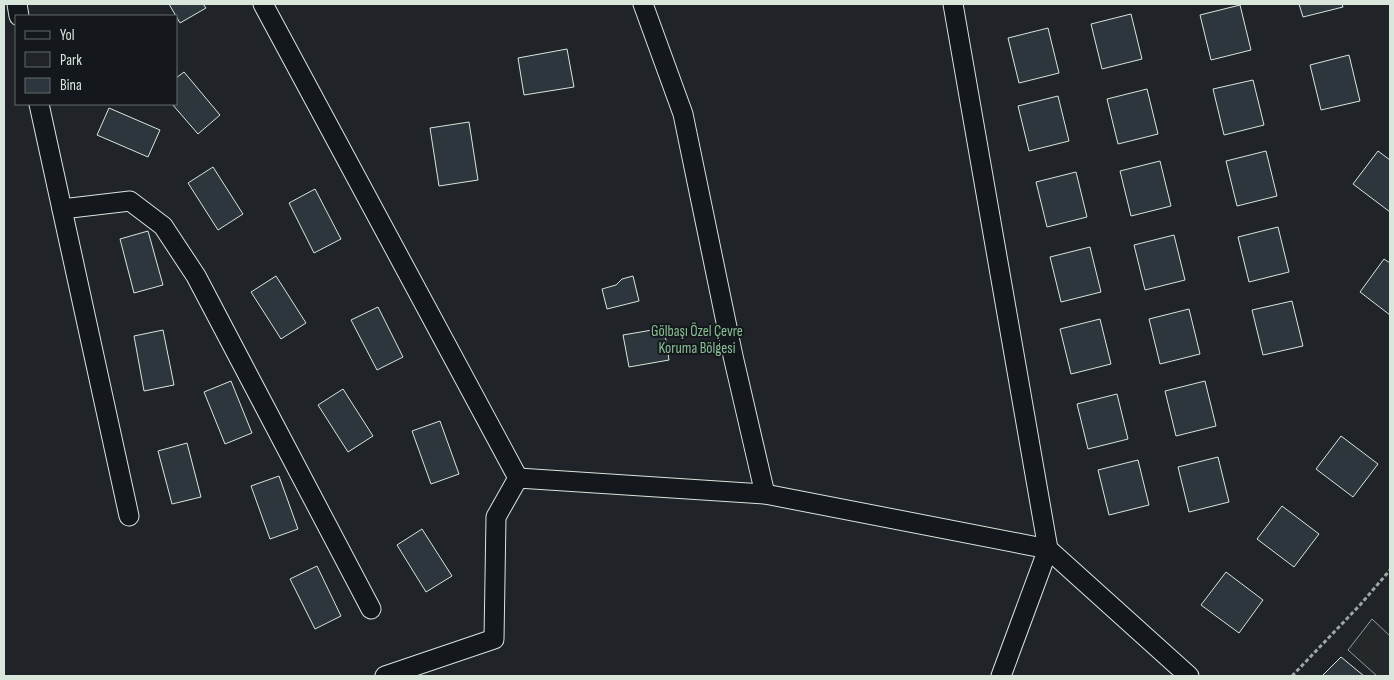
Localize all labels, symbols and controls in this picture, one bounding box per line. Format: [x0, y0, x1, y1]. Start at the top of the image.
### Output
legend [15, 15, 178, 105]
text: Yol [60, 26, 75, 45]
text: Park [60, 51, 82, 70]
text: Bina [60, 76, 82, 95]
park label: Gölbaşı Özel Çevre Koruma Bölgesi [651, 322, 743, 358]

